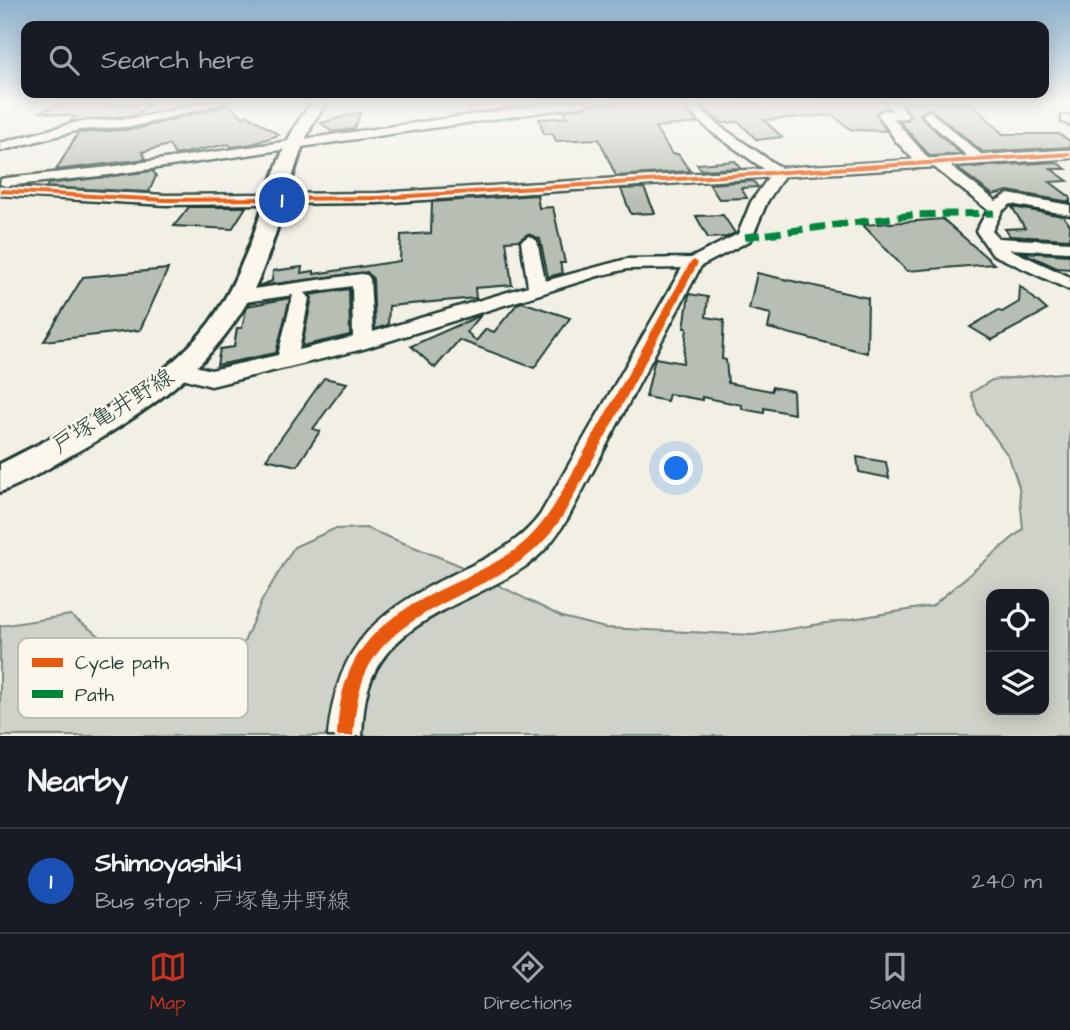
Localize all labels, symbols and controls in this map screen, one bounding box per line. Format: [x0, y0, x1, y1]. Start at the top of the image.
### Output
search box [21, 21, 1049, 98]
icon: search [45, 41, 83, 79]
text: Search here [101, 42, 254, 78]
pin: 1 [259, 174, 305, 226]
street label: 戸塚亀井野線 [46, 361, 180, 461]
your location [659, 451, 693, 485]
map controls [986, 589, 1049, 715]
button: locate [986, 589, 1049, 652]
legend [18, 638, 248, 718]
text: Cycle path [75, 650, 170, 678]
button: layers [986, 652, 1049, 715]
text: Path [75, 682, 114, 709]
text: Nearby [28, 761, 128, 803]
text: Shimoyashiki [95, 845, 241, 881]
text: 1 [50, 865, 52, 897]
text: 240 m [972, 865, 1042, 897]
text: Bus stop · 戸塚亀井野線 [95, 885, 350, 917]
tab: Map [149, 948, 187, 1017]
tab: Directions [484, 948, 572, 1017]
tab: Saved [870, 948, 921, 1017]

